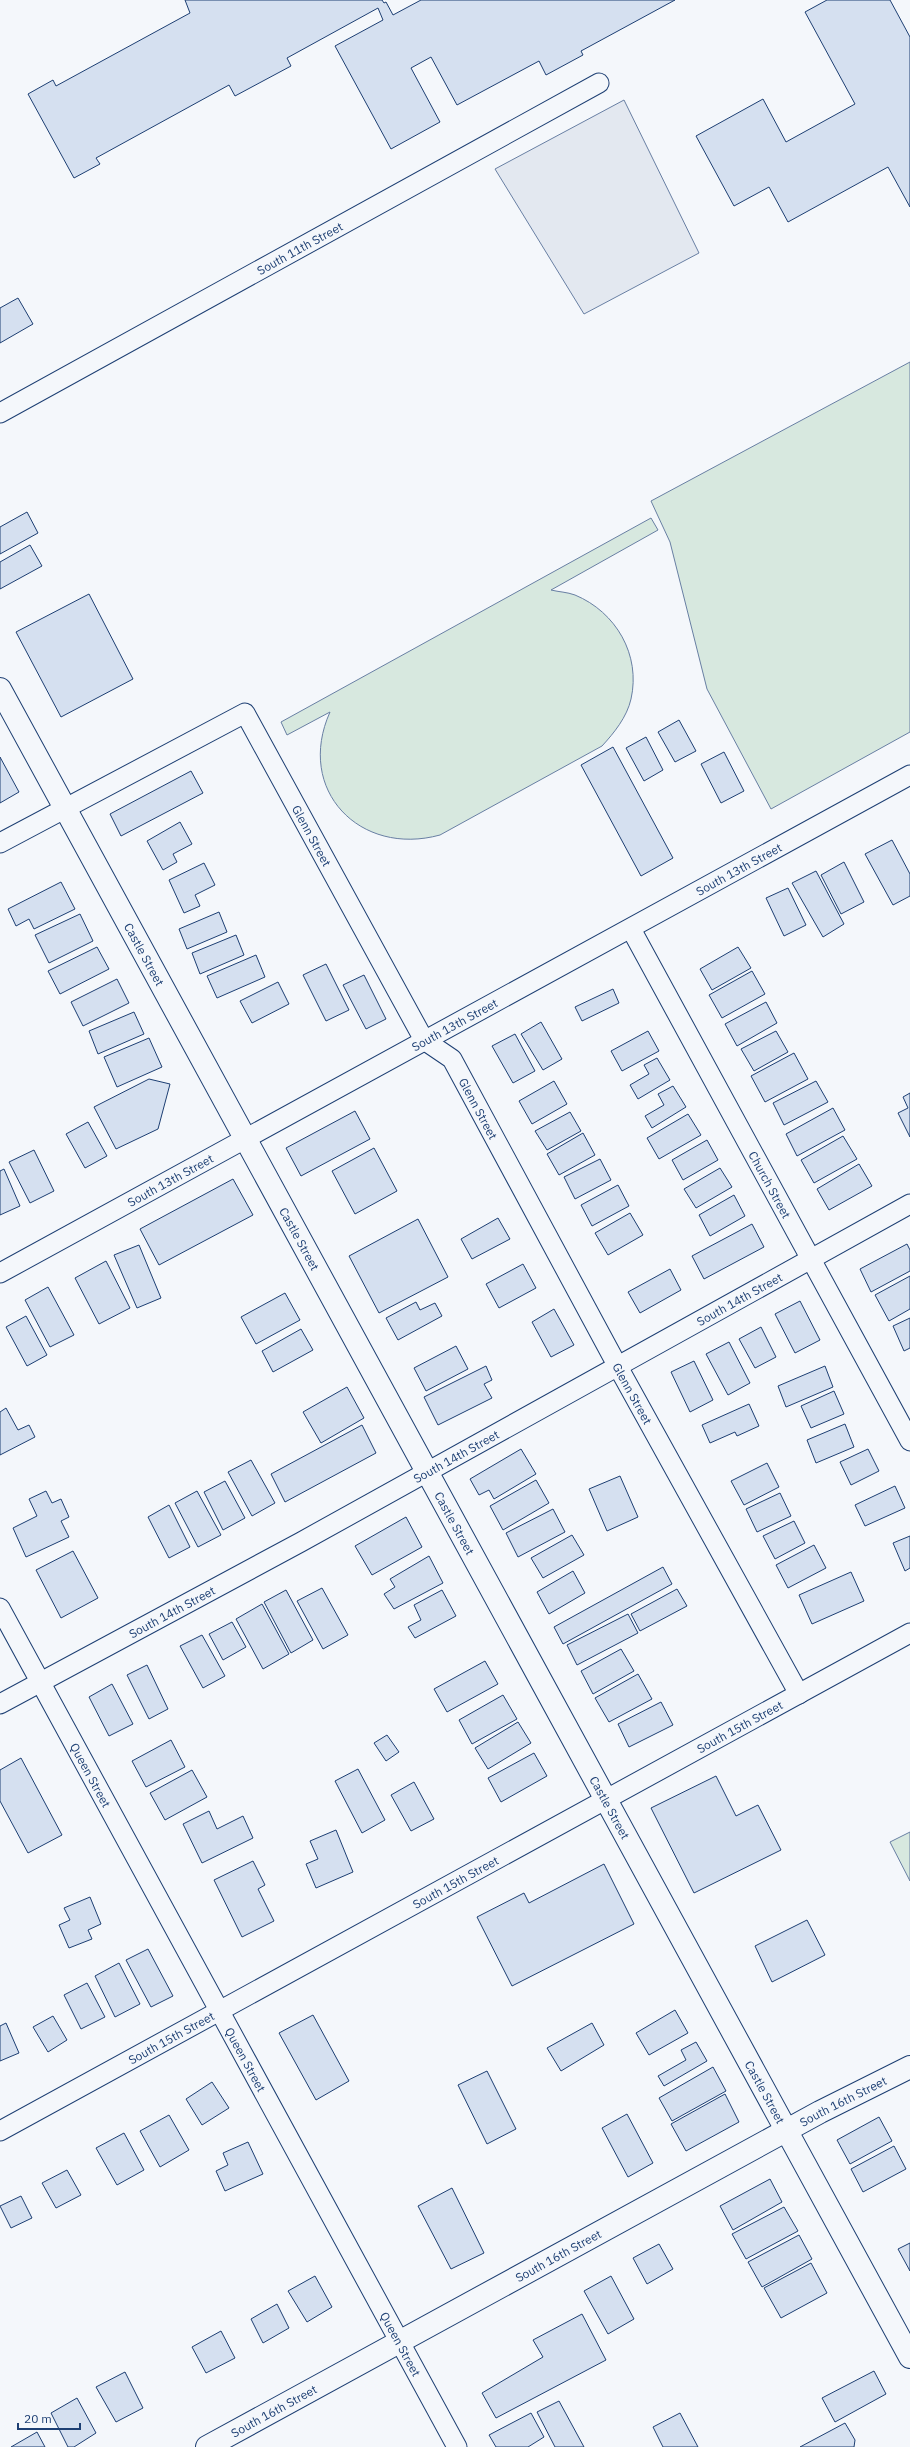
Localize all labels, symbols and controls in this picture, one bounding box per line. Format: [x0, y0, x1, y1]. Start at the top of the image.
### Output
street label: South 11th Street [254, 218, 345, 278]
street label: Glenn Street [289, 802, 335, 869]
street label: South 13th Street [693, 839, 784, 898]
street label: Castle Street [121, 920, 168, 988]
street label: South 13th Street [409, 995, 500, 1054]
street label: Glenn Street [456, 1075, 501, 1142]
street label: Church Street [746, 1148, 795, 1221]
street label: South 13th Street [125, 1150, 216, 1209]
street label: Castle Street [277, 1204, 323, 1273]
street label: South 14th Street [694, 1269, 785, 1329]
street label: Glenn Street [610, 1360, 656, 1427]
street label: South 14th Street [410, 1426, 501, 1486]
street label: Castle Street [432, 1489, 478, 1557]
street label: South 14th Street [126, 1582, 217, 1641]
street label: South 15th Street [694, 1697, 785, 1756]
street label: Queen Street [67, 1740, 114, 1810]
street label: Castle Street [587, 1773, 633, 1841]
street label: South 15th Street [410, 1852, 501, 1911]
street label: South 15th Street [125, 2008, 217, 2067]
street label: Queen Street [222, 2025, 269, 2094]
street label: Castle Street [742, 2058, 789, 2126]
street label: South 16th Street [797, 2073, 889, 2129]
street label: South 16th Street [512, 2226, 604, 2285]
street label: Queen Street [377, 2309, 424, 2379]
street label: South 16th Street [228, 2381, 319, 2440]
scale bar [18, 2405, 80, 2431]
text: 20 m [24, 2411, 52, 2426]

